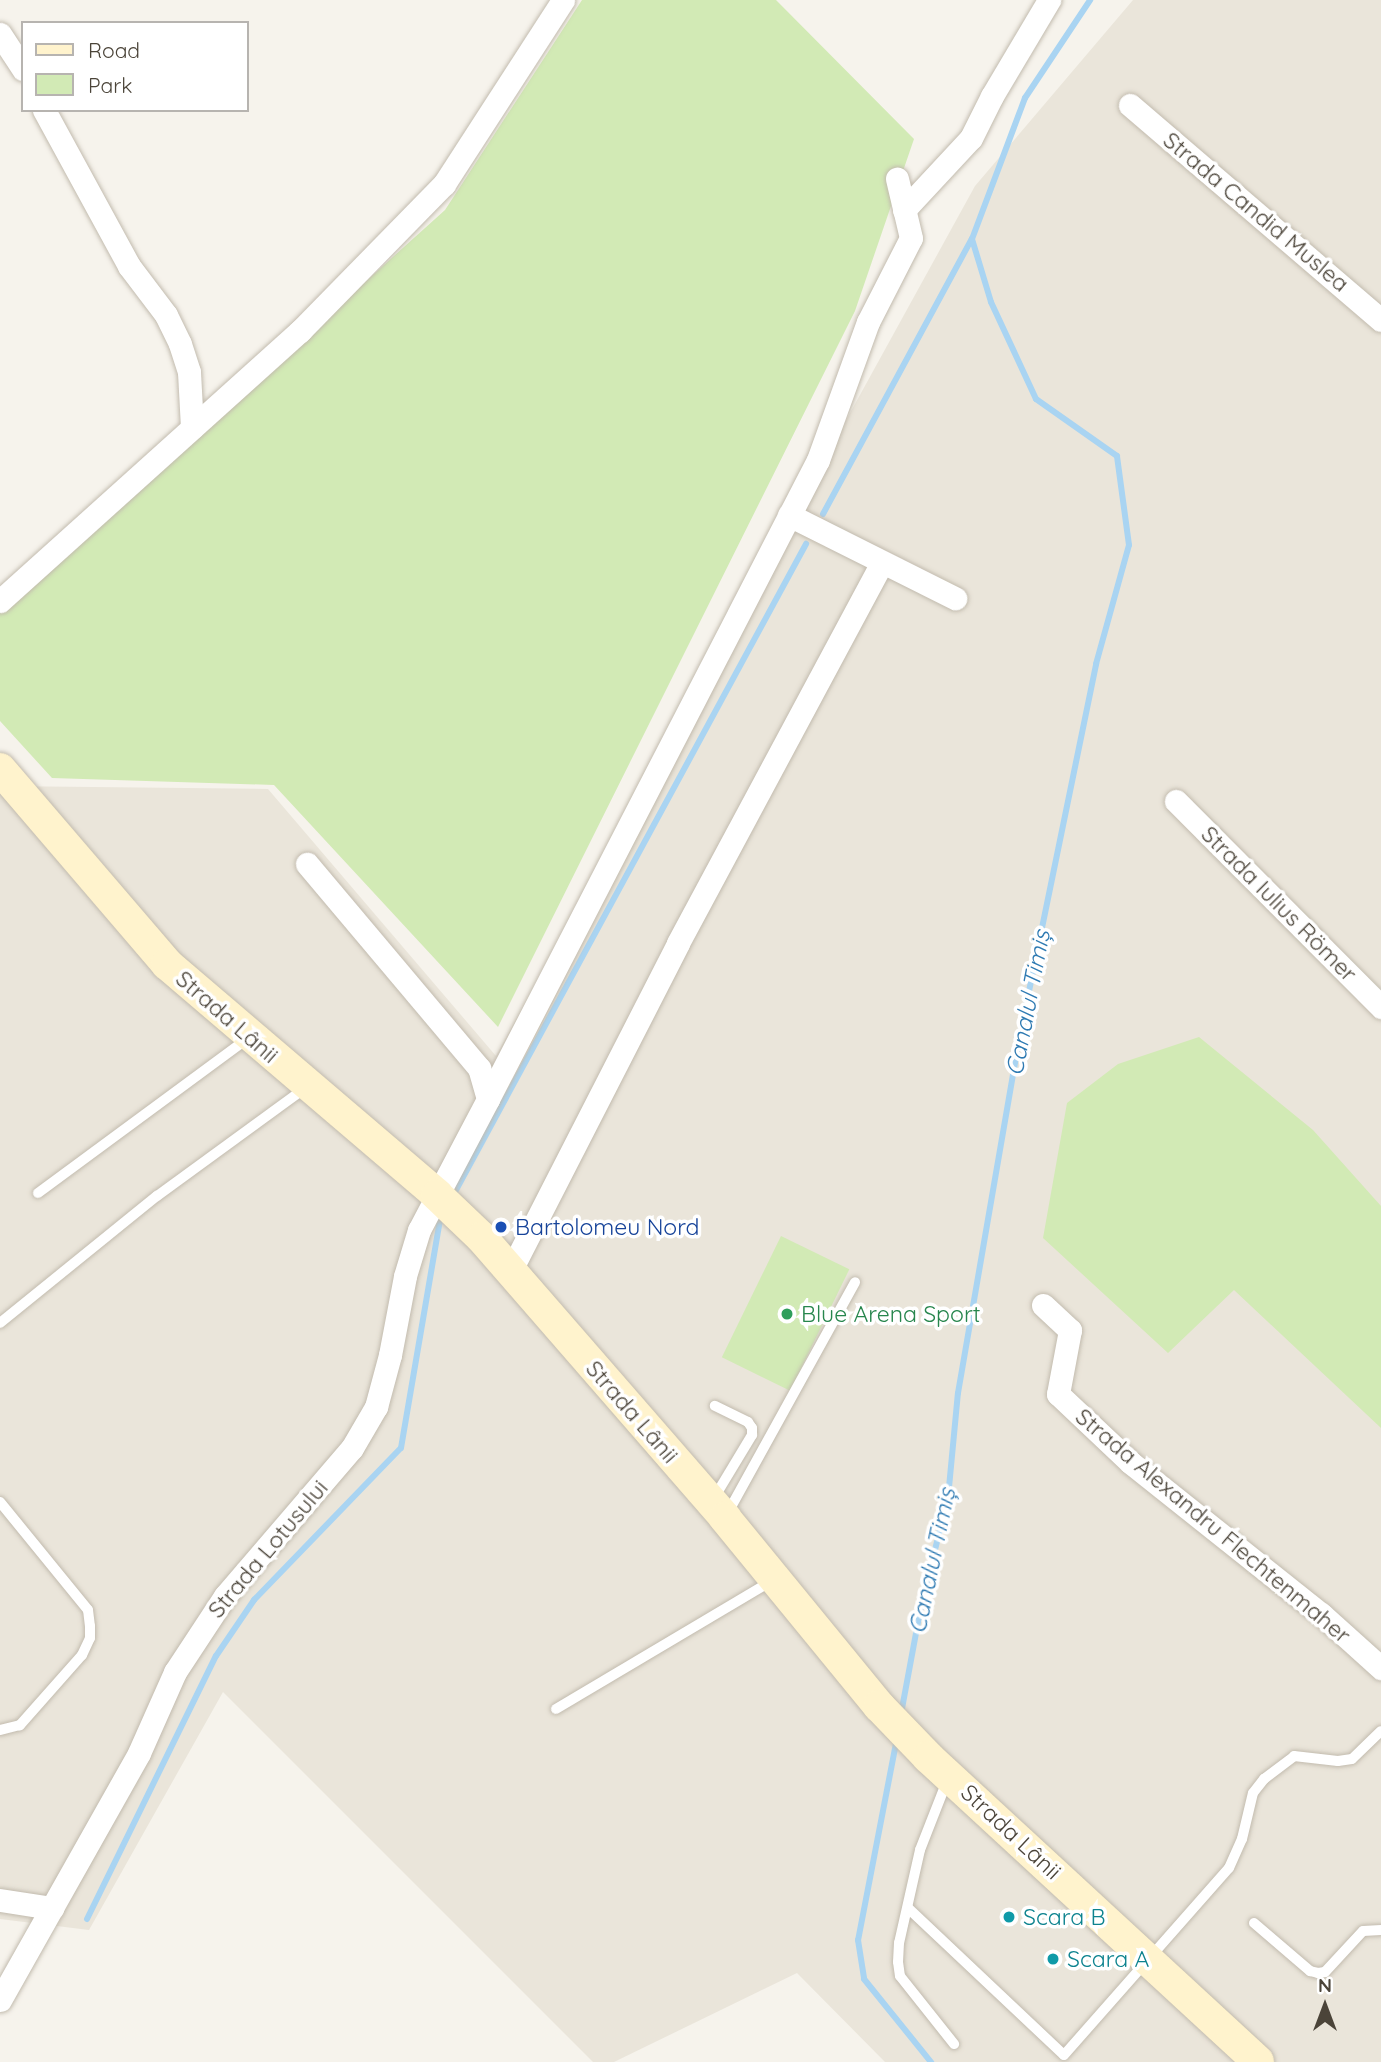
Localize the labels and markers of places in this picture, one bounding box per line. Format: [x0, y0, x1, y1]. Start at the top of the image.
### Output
place label: Bartolomeu Nord [515, 1213, 700, 1241]
marker: Bartolomeu Nord [493, 1219, 509, 1235]
place label: Blue Arena Sport [801, 1300, 981, 1328]
marker: Blue Arena Sport [779, 1306, 795, 1322]
place label: Scara B [1023, 1903, 1106, 1931]
marker: Scara B [1001, 1909, 1017, 1925]
place label: Scara A [1067, 1945, 1149, 1973]
marker: Scara A [1045, 1951, 1061, 1967]

